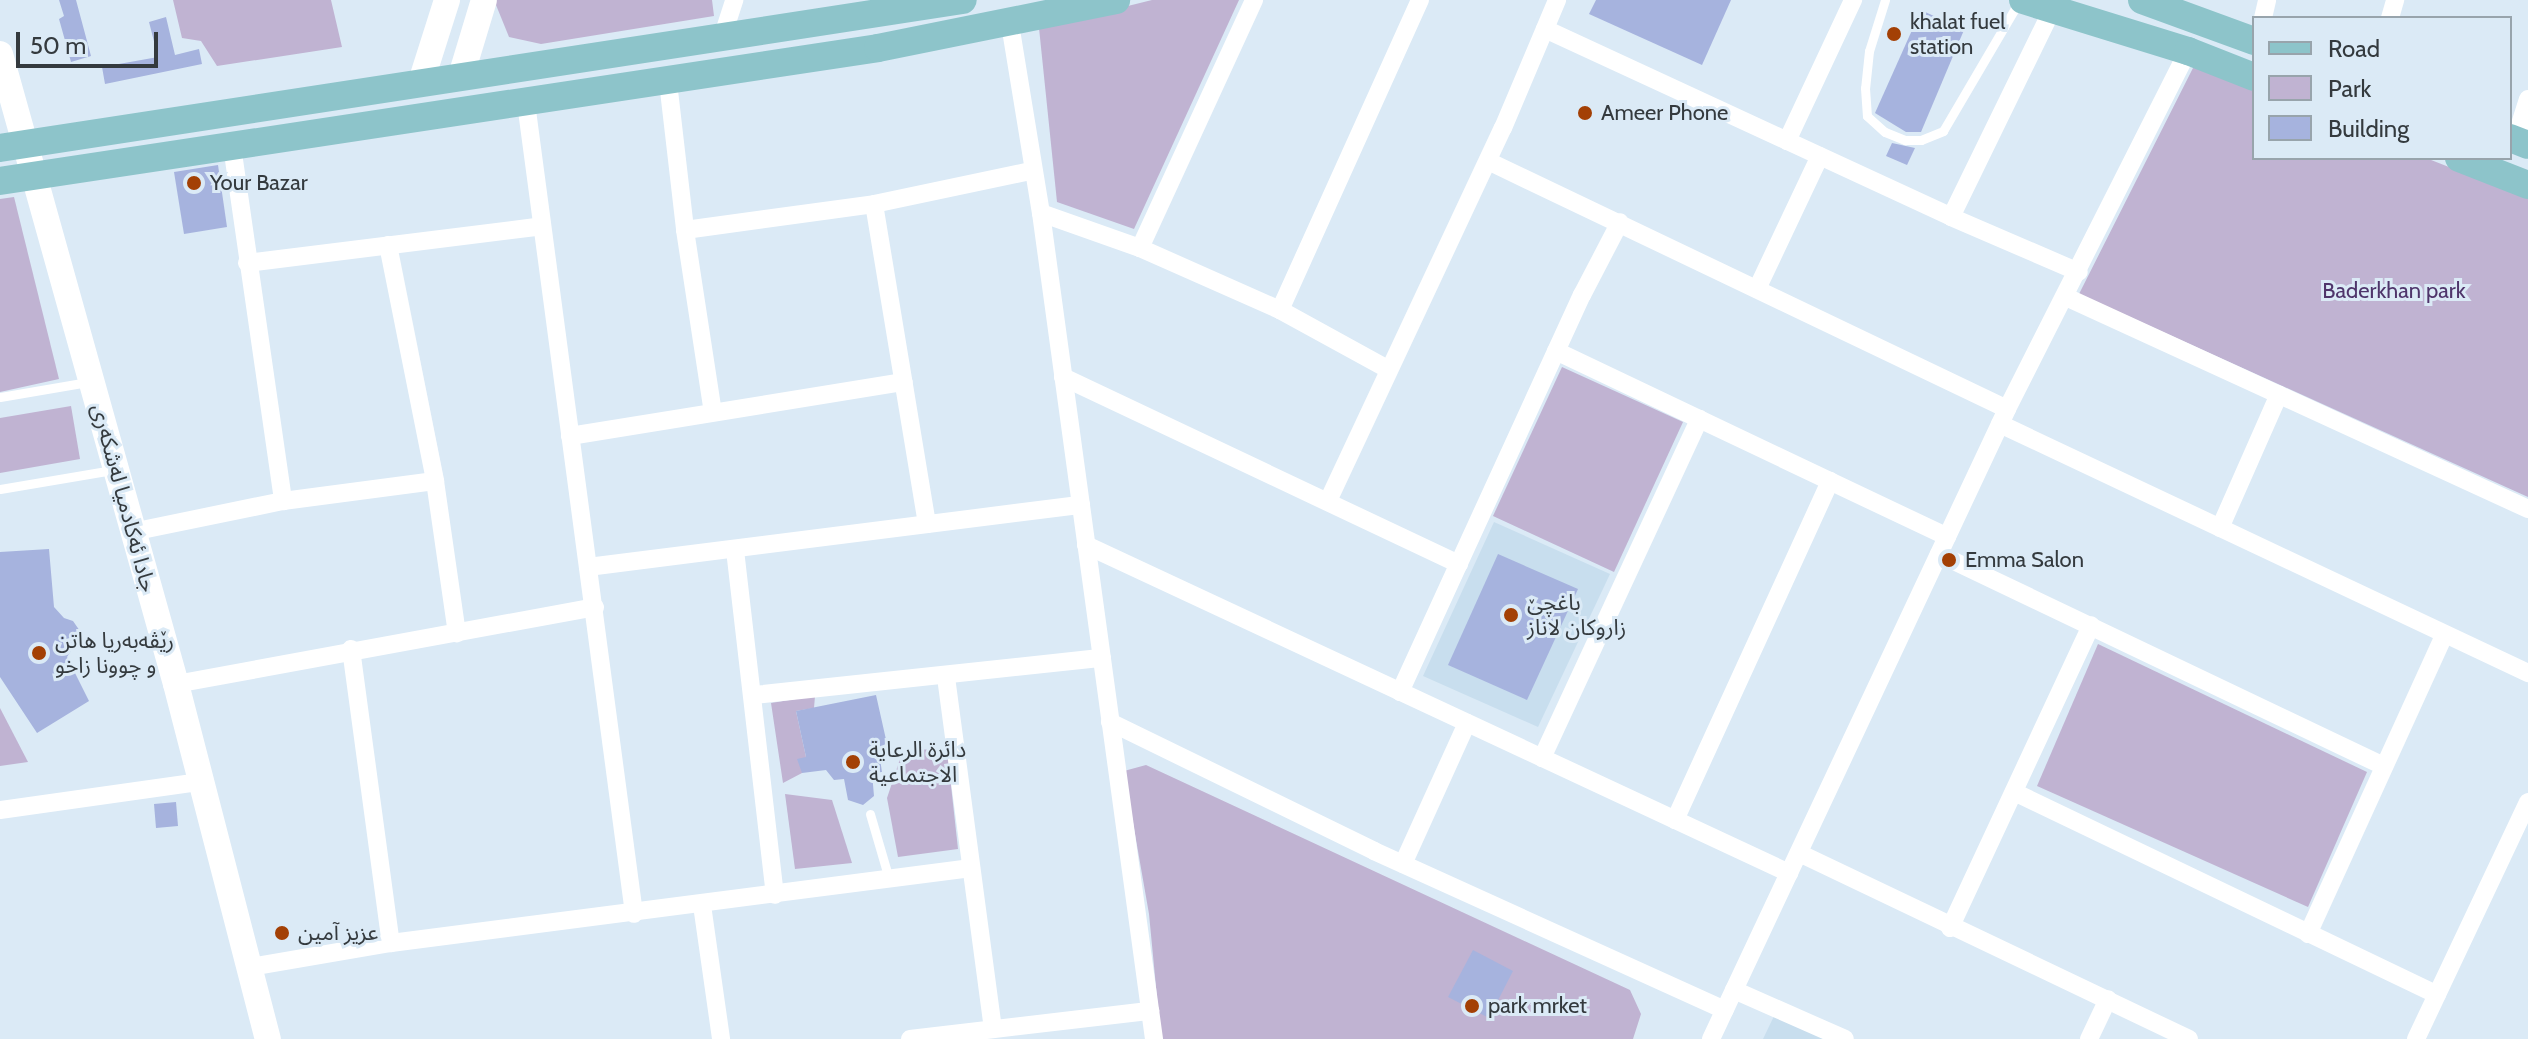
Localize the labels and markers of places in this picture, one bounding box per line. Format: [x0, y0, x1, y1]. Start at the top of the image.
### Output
place label: khalat fuel station [1910, 8, 2006, 60]
marker: khalat fuel station [1885, 25, 1903, 43]
place label: Ameer Phone [1601, 100, 1728, 126]
marker: Ameer Phone [1576, 104, 1594, 122]
place label: Your Bazar [210, 170, 308, 196]
marker: Your Bazar [185, 174, 203, 192]
place label: Emma Salon [1965, 547, 2084, 573]
marker: Emma Salon [1940, 551, 1958, 569]
place label: باغچێ زاروكان لاناز [1527, 589, 1626, 640]
marker: باغچێ زاروكان لاناز [1502, 606, 1520, 624]
place label: رێڤه‌به‌ريا هاتن و چوونا زاخو [55, 627, 174, 678]
marker: رێڤه‌به‌ريا هاتن و چوونا زاخو [30, 644, 48, 662]
place label: دائرة الرعاية الاجتماعية [869, 736, 966, 788]
marker: دائرة الرعاية الاجتماعية [844, 753, 862, 771]
place label: عزيز آمين [298, 920, 378, 946]
marker: عزيز آمين [273, 924, 291, 942]
place label: park mrket [1488, 993, 1587, 1019]
marker: park mrket [1463, 997, 1481, 1015]

